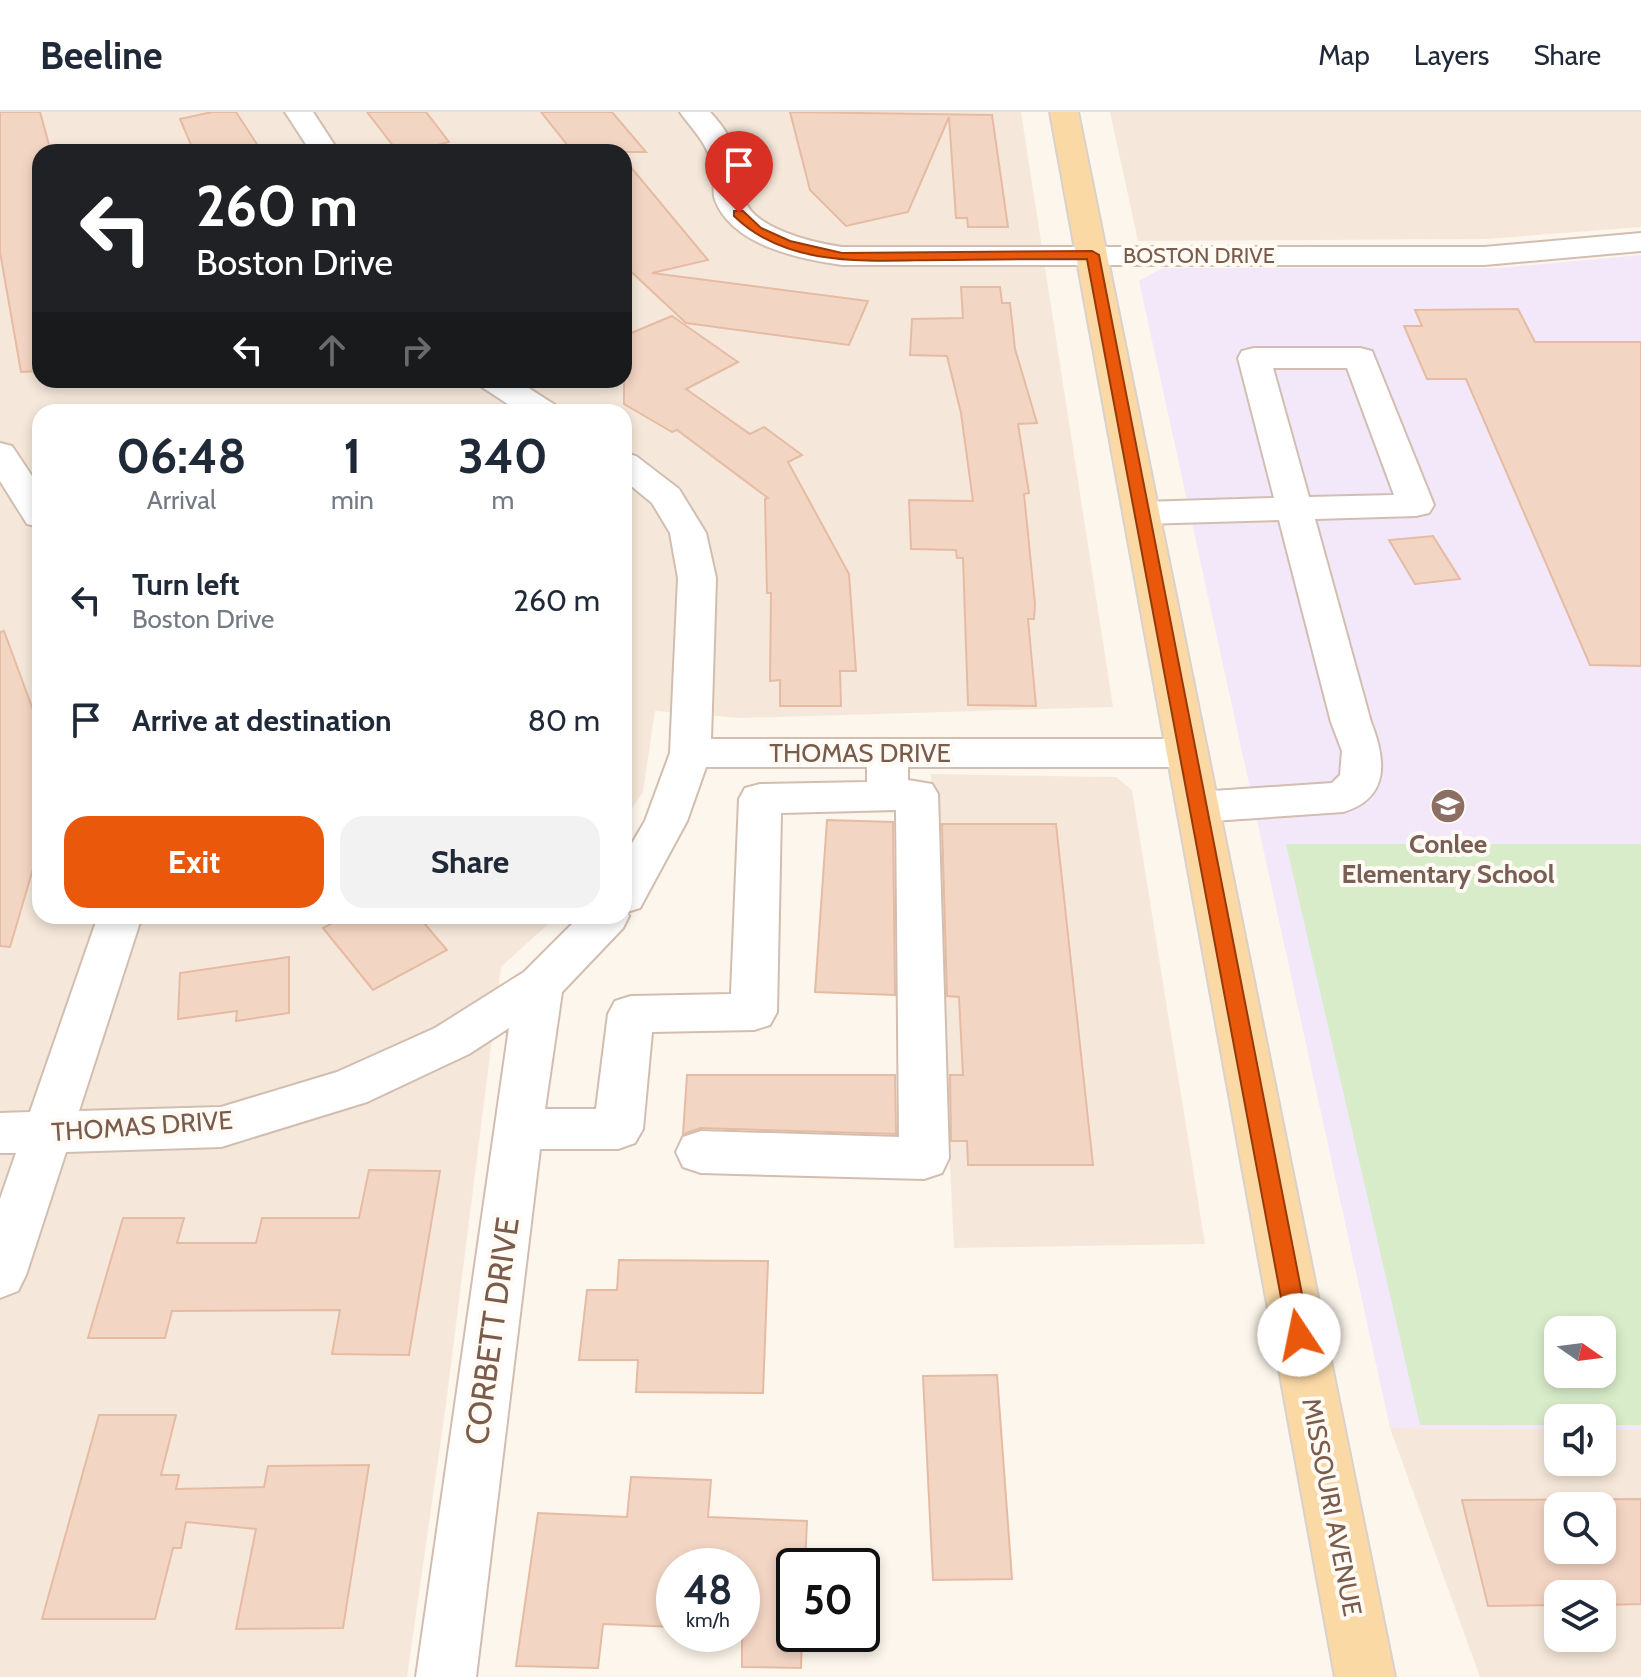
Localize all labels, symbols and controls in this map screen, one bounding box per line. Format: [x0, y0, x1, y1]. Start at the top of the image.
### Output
text: Beeline [40, 32, 163, 79]
text: Map [1318, 38, 1370, 72]
text: Layers [1414, 38, 1489, 72]
text: Share [1533, 38, 1601, 72]
pin [705, 131, 773, 213]
icon: arrive [717, 143, 761, 187]
text: 260 m [196, 172, 358, 240]
icon: left [64, 176, 168, 280]
text: Boston Drive [196, 240, 393, 284]
street label: BOSTON DRIVE [1123, 242, 1275, 269]
icon: left [226, 328, 270, 372]
icon: ahead [310, 328, 354, 372]
icon: right [394, 328, 438, 372]
text: 06:48 [116, 427, 247, 485]
text: 1 [343, 427, 361, 485]
text: 340 [458, 427, 548, 485]
text: Arrival [147, 484, 216, 516]
text: min [331, 484, 374, 516]
text: m [491, 484, 514, 516]
text: Turn left [132, 566, 240, 603]
icon: left [64, 578, 108, 622]
text: 260 m [513, 582, 600, 619]
text: Boston Drive [132, 603, 274, 635]
icon: arrive [64, 698, 108, 742]
text: Arrive at destination [132, 702, 392, 739]
text: 80 m [528, 702, 600, 739]
street label: THOMAS DRIVE [769, 737, 951, 769]
school or university icon: Conlee Elementary School [1429, 787, 1467, 825]
button: Exit [64, 816, 324, 908]
button: Share [340, 816, 600, 908]
place label: Conlee Elementary School [1341, 828, 1555, 890]
street label: THOMAS DRIVE [50, 1104, 234, 1148]
street label: CORBETT DRIVE [456, 1215, 527, 1447]
position arrow [1257, 1293, 1341, 1377]
north arrow [1544, 1316, 1616, 1388]
map controls [1544, 1316, 1616, 1652]
street label: MISSOURI AVENUE [1295, 1395, 1369, 1619]
button: sound [1544, 1404, 1616, 1476]
button: search [1544, 1492, 1616, 1564]
speed limit sign: 50 [776, 1548, 880, 1652]
text: 48 [684, 1565, 733, 1614]
button: layers [1544, 1580, 1616, 1652]
text: km/h [686, 1608, 730, 1632]

